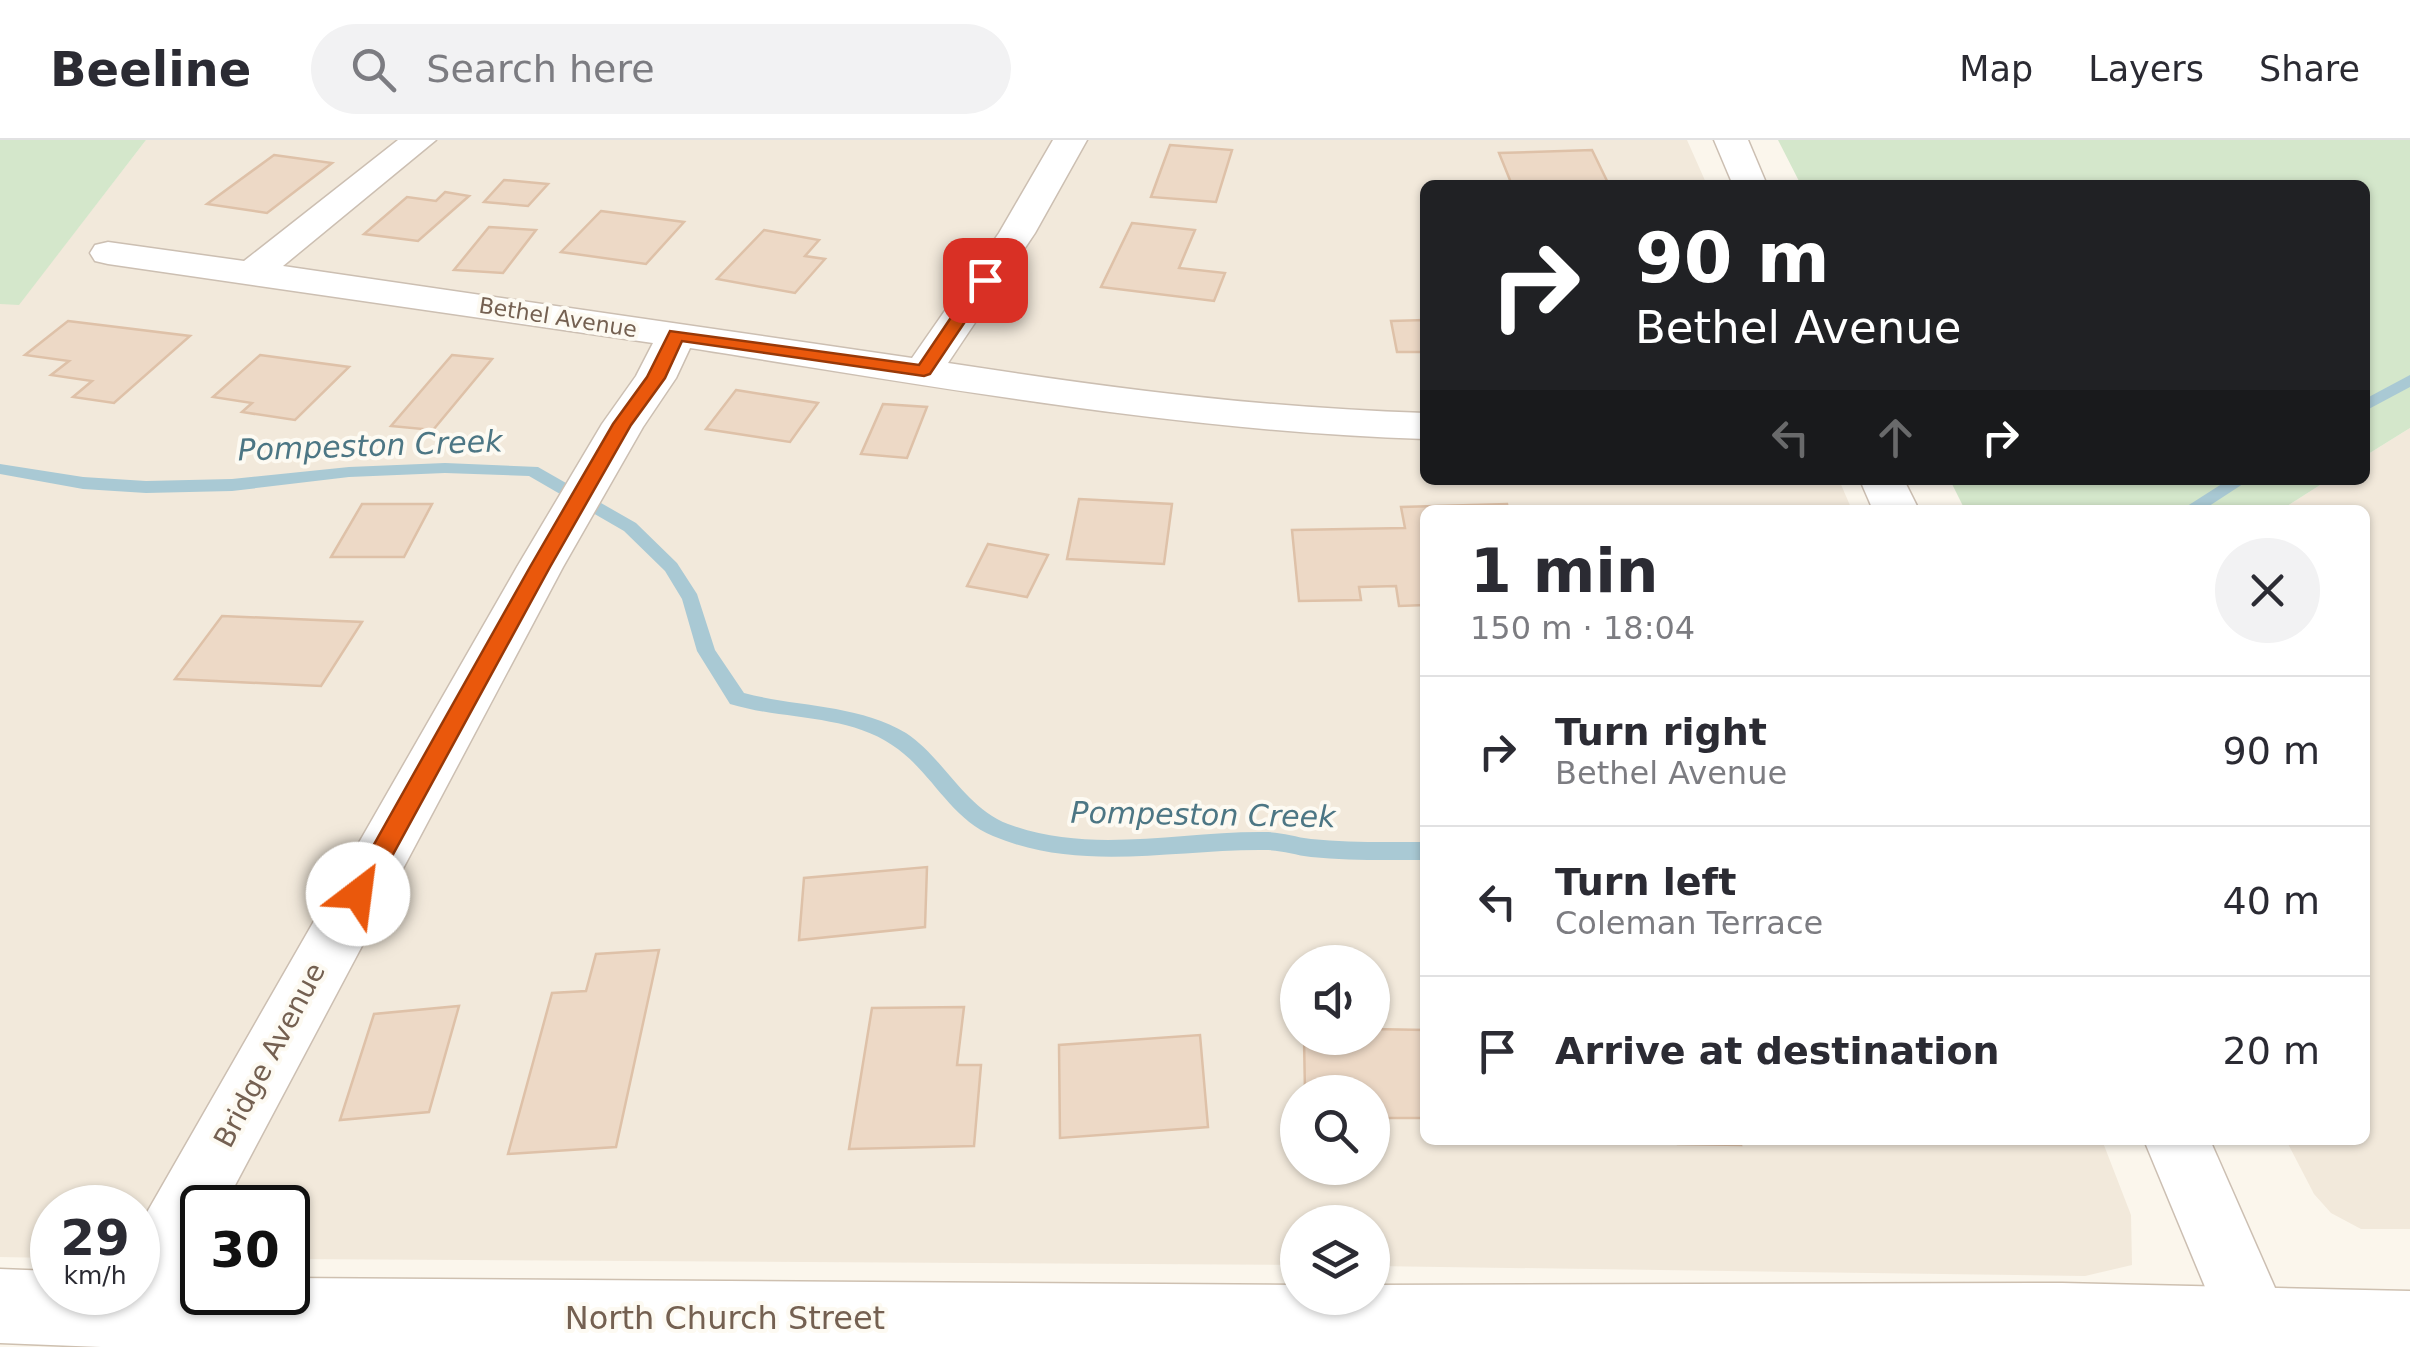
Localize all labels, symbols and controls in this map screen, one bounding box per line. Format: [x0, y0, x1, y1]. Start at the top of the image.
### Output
search box [311, 24, 1011, 114]
text: Beeline [50, 41, 251, 97]
icon: search [346, 42, 401, 97]
text: Search here [426, 47, 655, 91]
text: Map [1959, 49, 2033, 89]
text: Layers [2088, 49, 2204, 89]
text: Share [2259, 49, 2360, 89]
text: 90 m [1635, 217, 1830, 299]
icon: right [1470, 220, 1600, 350]
pin [943, 238, 1028, 323]
icon: arrive [958, 253, 1013, 308]
street label: Bethel Avenue [477, 293, 639, 342]
text: Bethel Avenue [1635, 301, 1961, 354]
icon: left [1763, 410, 1818, 465]
icon: ahead [1868, 410, 1923, 465]
icon: right [1973, 410, 2028, 465]
water label: Pompeston Creek [237, 423, 505, 468]
text: 1 min [1470, 536, 1658, 606]
button: close [2215, 538, 2320, 643]
text: 150 m · 18:04 [1470, 609, 1695, 647]
text: Turn right [1555, 710, 1767, 754]
icon: right [1470, 724, 1525, 779]
text: 90 m [2223, 729, 2320, 773]
text: Bethel Avenue [1555, 754, 1787, 792]
water label: Pompeston Creek [1070, 795, 1337, 834]
position arrow [306, 842, 410, 946]
text: Turn left [1555, 860, 1736, 904]
icon: left [1470, 874, 1525, 929]
text: 40 m [2223, 879, 2320, 923]
text: Coleman Terrace [1555, 904, 1823, 942]
map controls [1280, 945, 1390, 1315]
button: sound [1280, 945, 1390, 1055]
street label: Bridge Avenue [207, 957, 332, 1153]
icon: arrive [1470, 1024, 1525, 1079]
text: Arrive at destination [1555, 1029, 2000, 1073]
text: 20 m [2223, 1029, 2320, 1073]
button: search [1280, 1075, 1390, 1185]
speed limit sign: 30 [180, 1185, 310, 1315]
button: layers [1280, 1205, 1390, 1315]
text: 29 [60, 1209, 130, 1267]
text: km/h [63, 1261, 127, 1290]
street label: North Church Street [565, 1299, 885, 1337]

